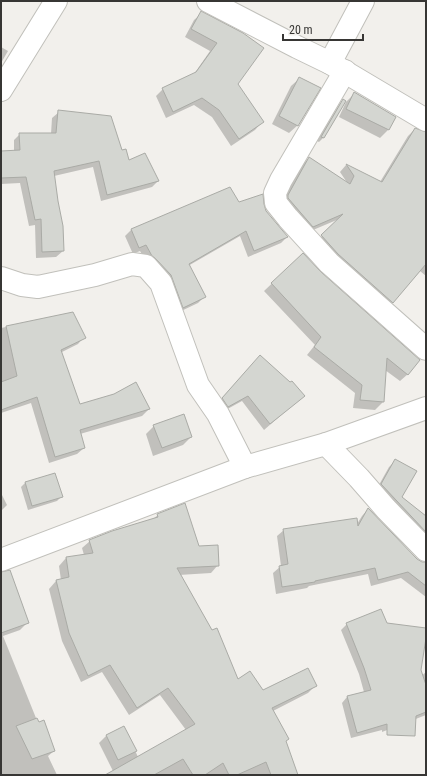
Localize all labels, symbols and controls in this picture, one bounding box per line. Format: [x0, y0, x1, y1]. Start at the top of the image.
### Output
scale bar [283, 16, 363, 42]
text: 20 m [289, 23, 313, 37]

